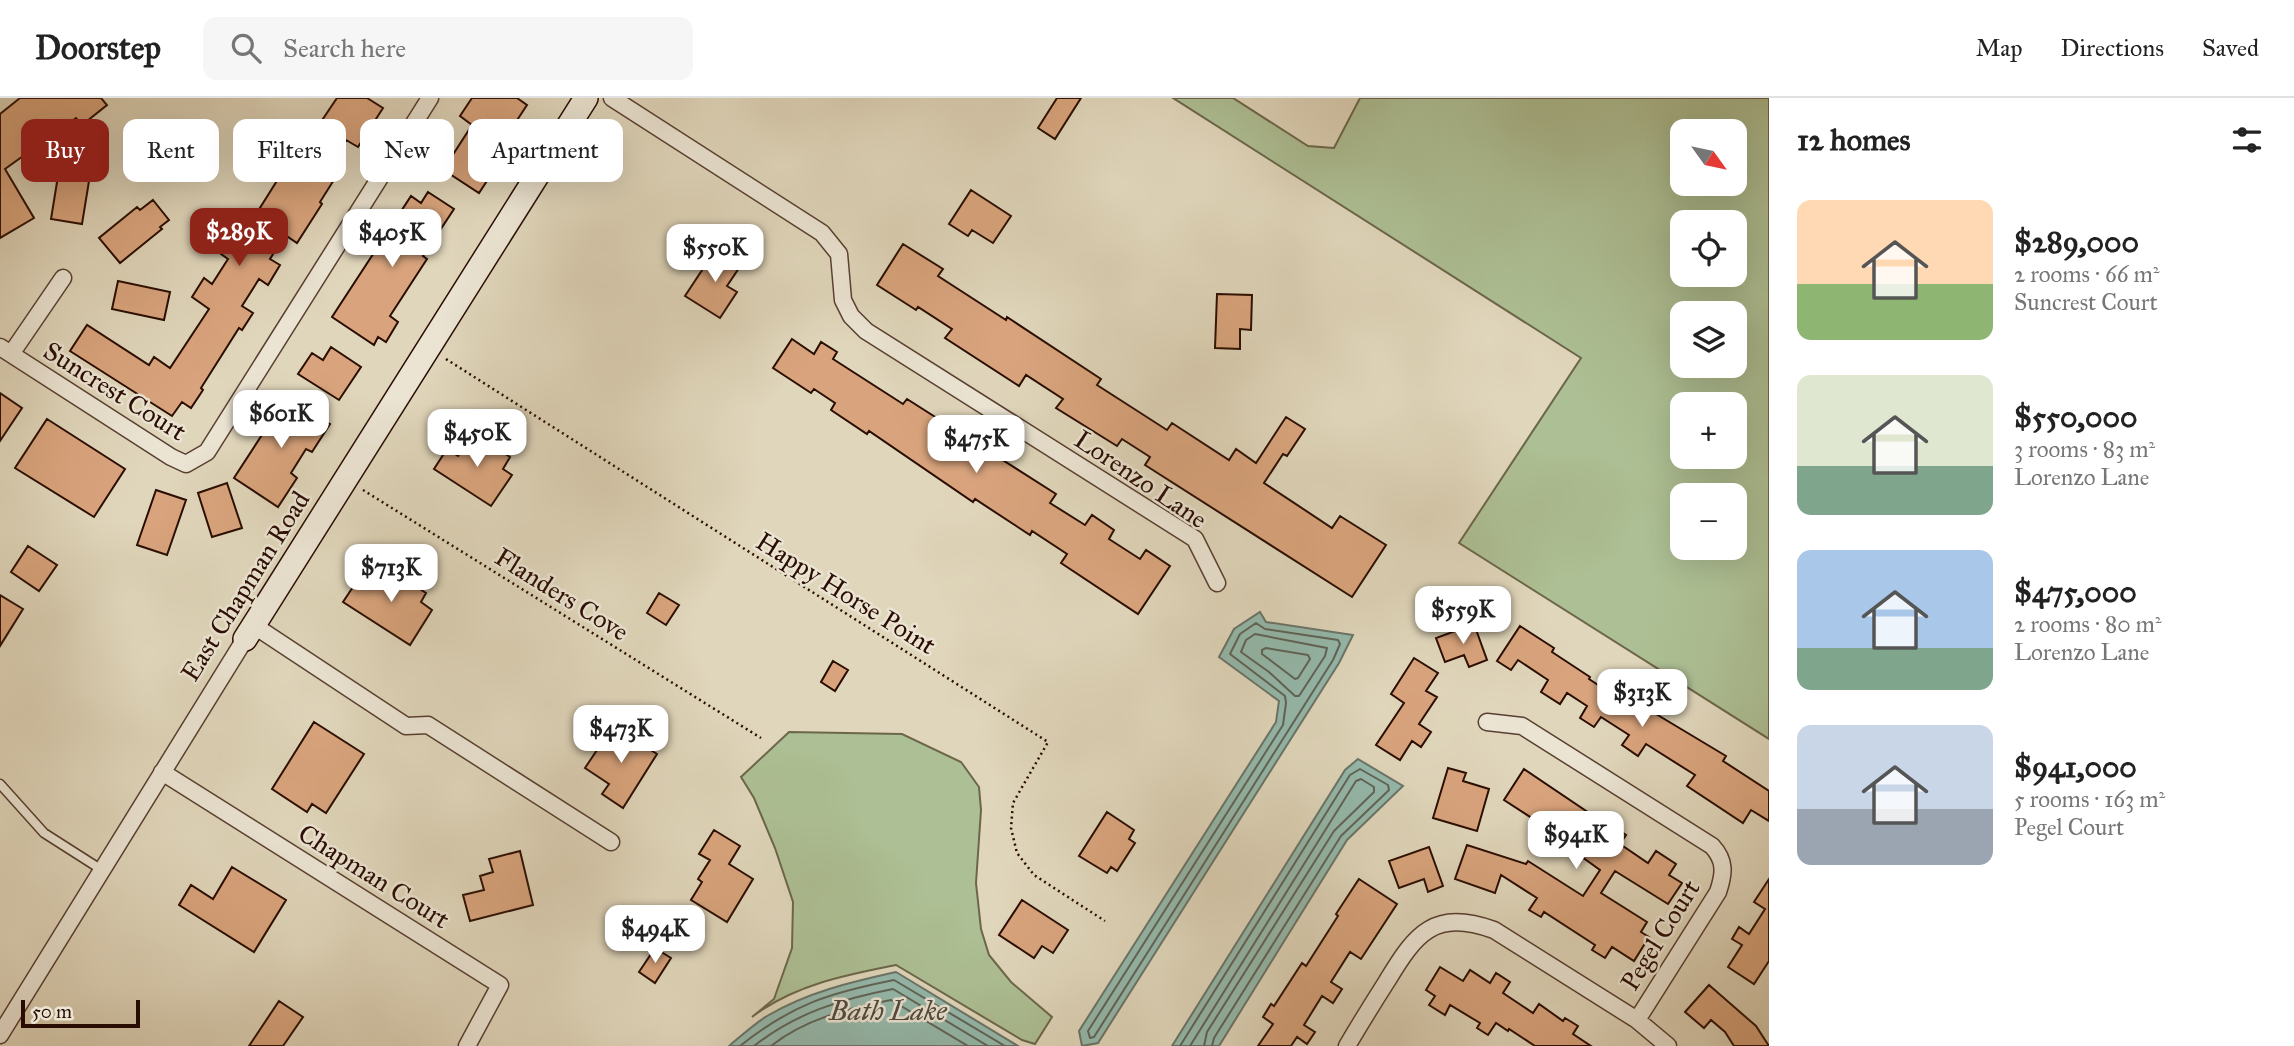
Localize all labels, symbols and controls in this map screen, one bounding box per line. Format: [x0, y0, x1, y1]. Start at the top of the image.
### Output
search box [203, 17, 693, 80]
text: Doorstep [35, 28, 161, 68]
icon: search [227, 29, 265, 67]
text: Search here [283, 32, 406, 64]
text: Map [1976, 33, 2023, 63]
text: Directions [2061, 33, 2164, 63]
text: Saved [2202, 33, 2259, 63]
chip: Buy [21, 119, 109, 182]
chip: Rent [123, 119, 219, 182]
chip: Filters [233, 119, 346, 182]
chip: New [360, 119, 454, 182]
chip: Apartment [468, 119, 623, 182]
north arrow [1670, 119, 1746, 196]
map controls [1670, 119, 1747, 560]
icon: filters [2228, 121, 2266, 159]
text: 12 homes [1797, 122, 1910, 158]
pin: $289K [190, 208, 288, 268]
pin: $405K [343, 209, 441, 269]
button: locate [1670, 210, 1747, 287]
text: $289K [206, 217, 272, 245]
text: $405K [358, 218, 426, 246]
text: $289,000 [2014, 224, 2139, 260]
pin: $550K [666, 225, 764, 284]
icon: home [1853, 228, 1937, 312]
text: $550K [683, 233, 747, 261]
text: 2 rooms · 66 m² [2014, 260, 2159, 288]
text: Suncrest Court [2014, 288, 2158, 316]
button: layers [1670, 301, 1747, 378]
street label: Suncrest Court [38, 334, 192, 448]
pin: $601K [232, 390, 330, 450]
button: + [1670, 392, 1747, 469]
text: $601K [249, 399, 313, 427]
text: $550,000 [2014, 399, 2138, 435]
icon: home [1853, 403, 1937, 487]
pin: $450K [428, 410, 526, 469]
pin: $475K [927, 416, 1025, 475]
text: $450K [443, 418, 511, 446]
street label: Lorenzo Lane [1069, 423, 1213, 535]
text: $475K [944, 424, 1008, 452]
text: 3 rooms · 83 m² [2014, 435, 2155, 463]
text: Lorenzo Lane [2014, 463, 2149, 491]
button: − [1670, 483, 1747, 560]
street label: East Chapman Road [174, 485, 316, 687]
street label: Happy Horse Point [750, 525, 942, 661]
street label: Flanders Cove [489, 540, 635, 648]
pin: $713K [342, 545, 440, 604]
text: $713K [361, 553, 421, 581]
text: $475,000 [2014, 574, 2137, 610]
icon: home [1853, 578, 1937, 662]
pin: $559K [1414, 587, 1512, 646]
text: $559K [1431, 595, 1495, 623]
text: 2 rooms · 80 m² [2014, 610, 2161, 638]
text: Lorenzo Lane [2014, 638, 2149, 666]
pin: $313K [1593, 670, 1691, 729]
text: $313K [1613, 678, 1671, 706]
pin: $473K [572, 706, 670, 765]
text: $473K [589, 714, 653, 742]
text: $941,000 [2014, 749, 2137, 785]
icon: home [1853, 753, 1937, 837]
text: 5 rooms · 163 m² [2014, 785, 2165, 813]
pin: $941K [1527, 812, 1625, 871]
text: Pegel Court [2014, 813, 2124, 841]
street label: Chapman Court [292, 817, 456, 935]
text: $941K [1544, 820, 1608, 848]
street label: Pegel Court [1613, 874, 1707, 996]
pin: $494K [606, 906, 704, 965]
text: $494K [621, 914, 689, 942]
water label: Bath Lake [827, 993, 947, 1028]
scale bar [21, 997, 140, 1029]
text: 50 m [32, 1000, 72, 1023]

